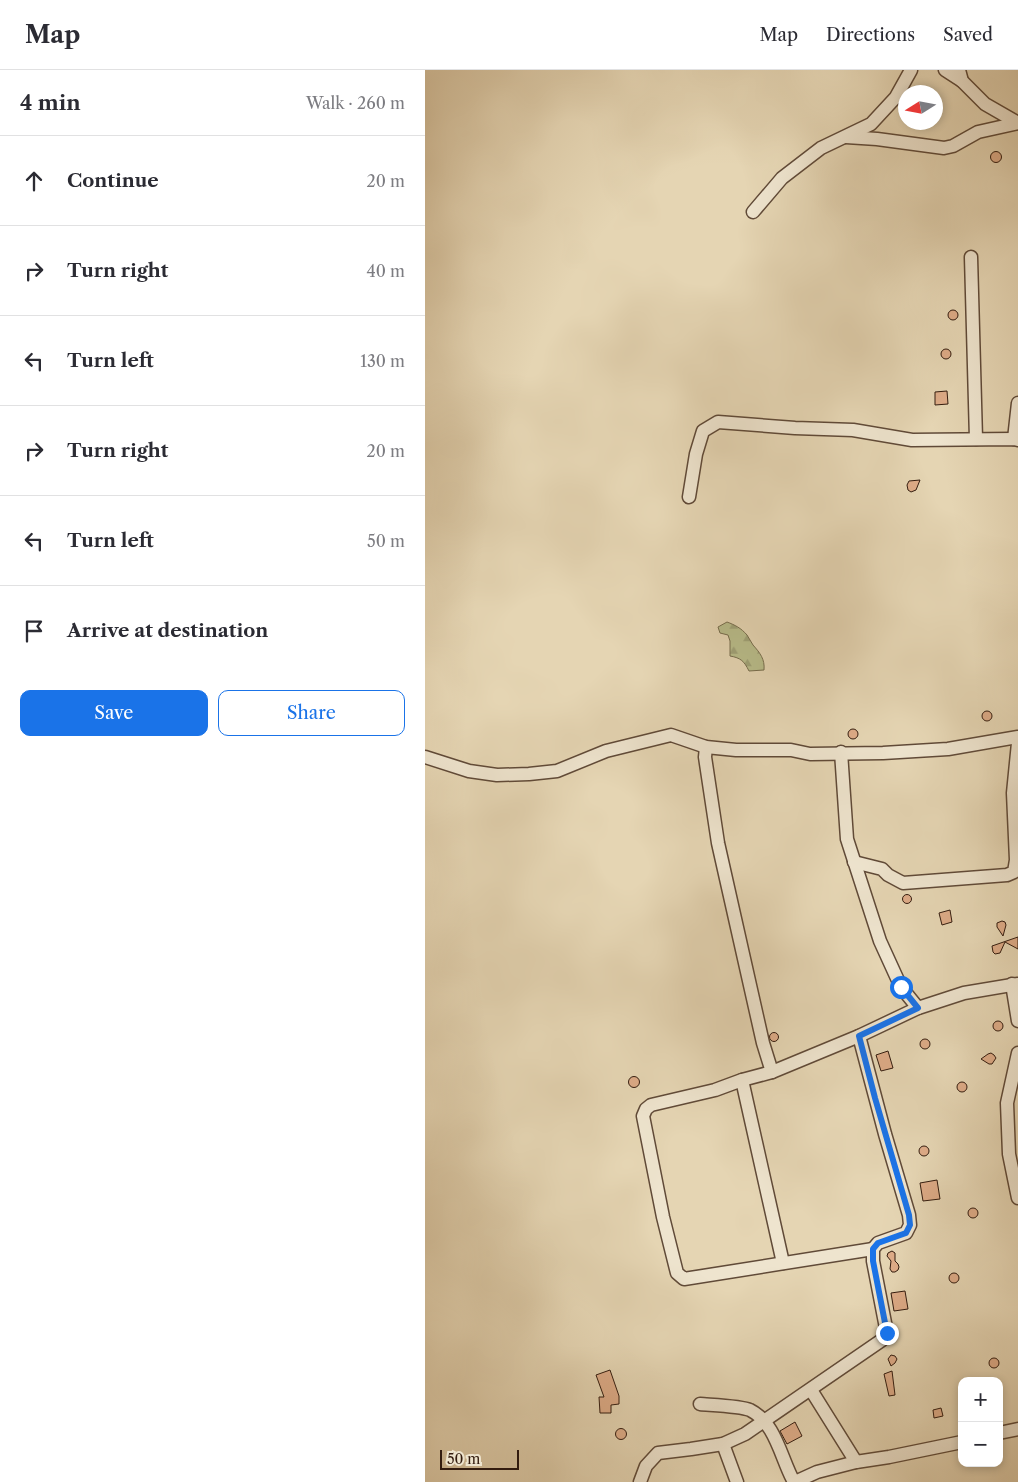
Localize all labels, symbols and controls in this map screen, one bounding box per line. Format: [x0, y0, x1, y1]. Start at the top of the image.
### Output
text: Map [25, 20, 80, 49]
text: Map [759, 24, 798, 46]
text: Directions [826, 24, 915, 46]
text: Saved [943, 24, 993, 46]
north arrow [898, 85, 943, 130]
text: 4 min [20, 90, 81, 115]
text: Walk · 260 m [306, 93, 405, 113]
icon: ahead [20, 167, 48, 195]
text: Continue [67, 169, 159, 192]
text: 20 m [366, 171, 405, 191]
icon: right [20, 257, 48, 285]
text: Turn right [67, 259, 168, 282]
text: 40 m [366, 261, 405, 281]
icon: left [20, 347, 48, 375]
text: Turn left [67, 349, 154, 372]
text: 130 m [360, 351, 405, 371]
icon: right [20, 437, 48, 465]
text: Turn right [67, 439, 168, 462]
text: 20 m [366, 441, 405, 461]
icon: left [20, 527, 48, 555]
text: Turn left [67, 529, 154, 552]
text: 50 m [367, 531, 405, 551]
icon: arrive [20, 617, 48, 645]
text: Arrive at destination [67, 619, 268, 642]
button: Save [20, 690, 208, 736]
button: Share [218, 690, 405, 736]
route start [890, 976, 913, 999]
route end [876, 1322, 899, 1345]
map controls [958, 1377, 1003, 1467]
button: + [958, 1377, 1003, 1422]
button: − [958, 1422, 1003, 1467]
scale bar [440, 1447, 519, 1470]
text: 50 m [447, 1450, 480, 1468]

